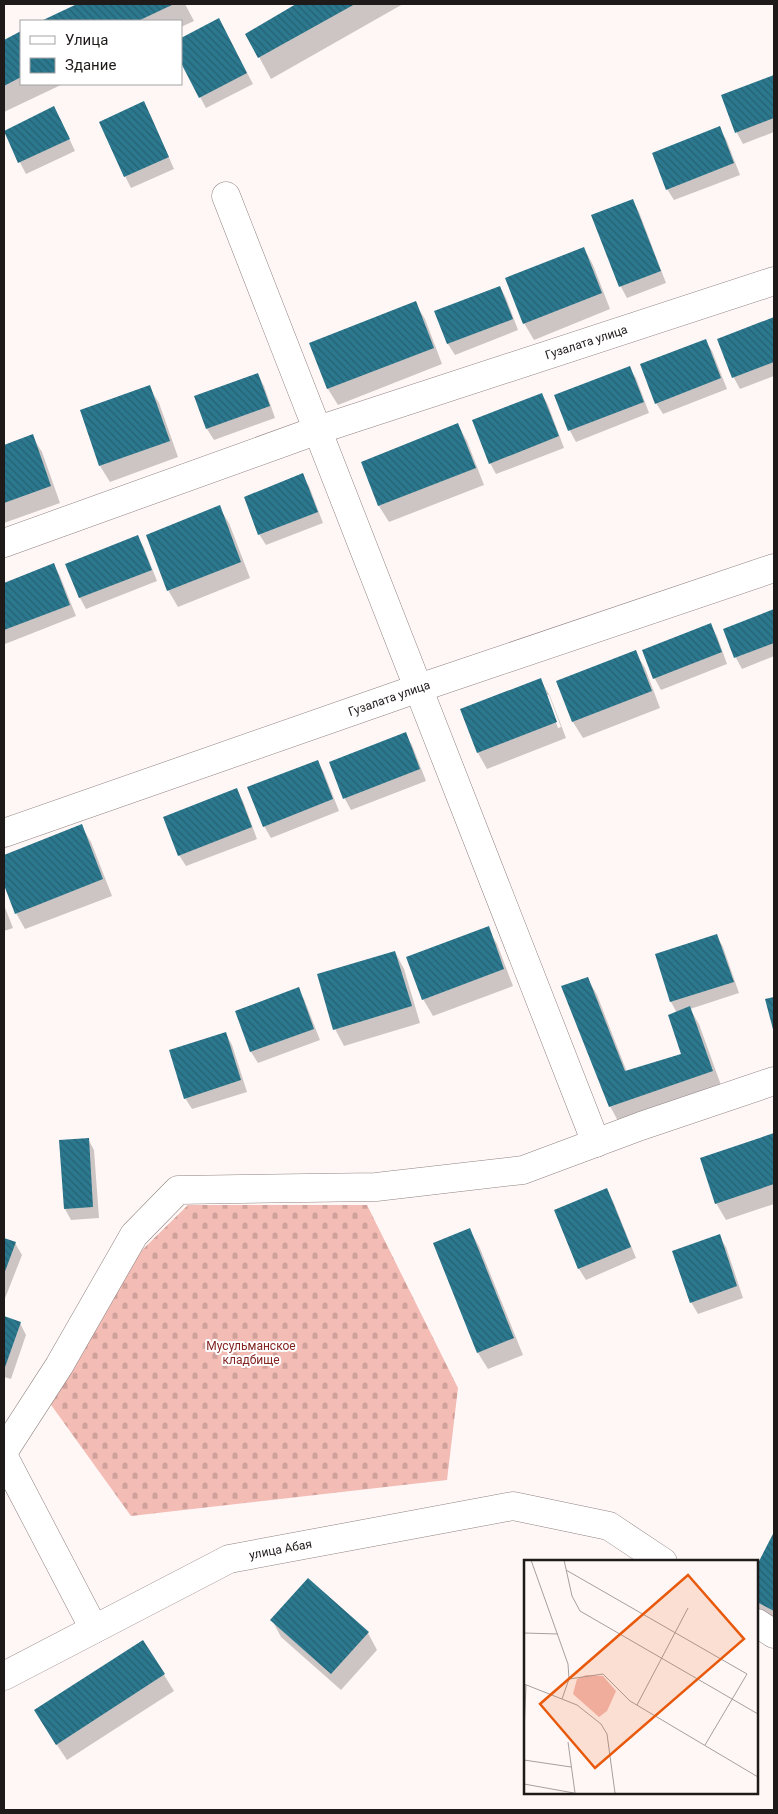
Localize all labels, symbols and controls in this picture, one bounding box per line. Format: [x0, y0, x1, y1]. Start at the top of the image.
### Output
legend [20, 20, 182, 85]
text: Улица [65, 31, 108, 49]
text: Здание [65, 56, 116, 74]
street label: Гузалата улица [543, 322, 629, 362]
street label: Гузалата улица [346, 678, 432, 719]
park label: Мусульманское кладбище [206, 1339, 296, 1367]
street label: улица Абая [248, 1537, 313, 1562]
inset map [524, 1560, 758, 1794]

